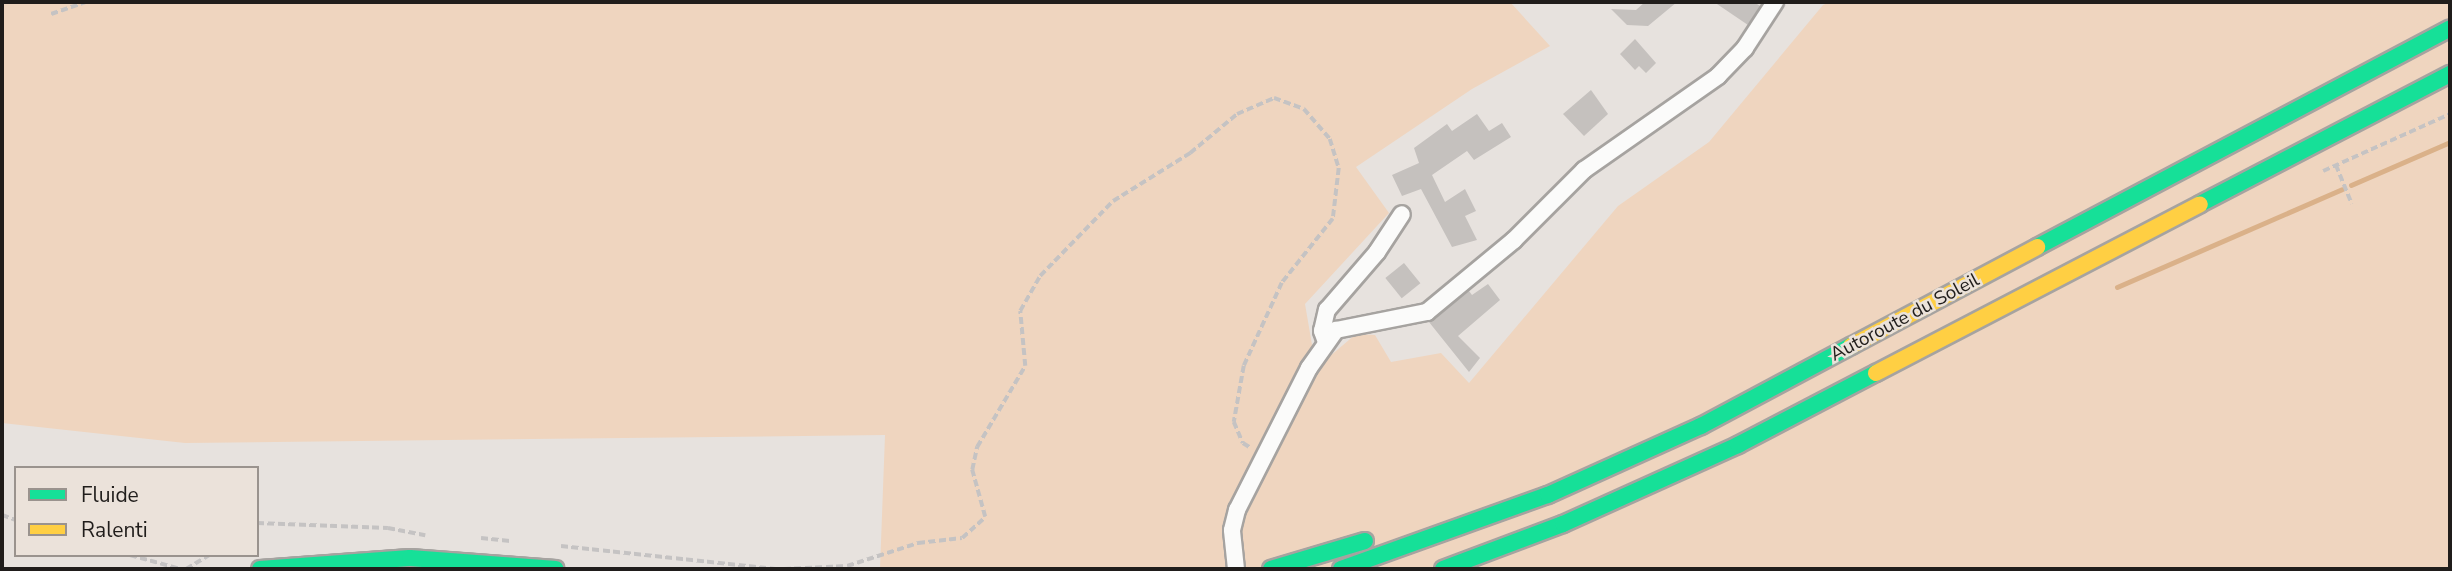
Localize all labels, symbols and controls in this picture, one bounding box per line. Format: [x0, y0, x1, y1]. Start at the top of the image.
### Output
street label: Autoroute du Soleil [1827, 269, 1983, 367]
legend [14, 466, 259, 557]
text: Fluide [81, 481, 139, 509]
text: Ralenti [81, 516, 148, 544]

